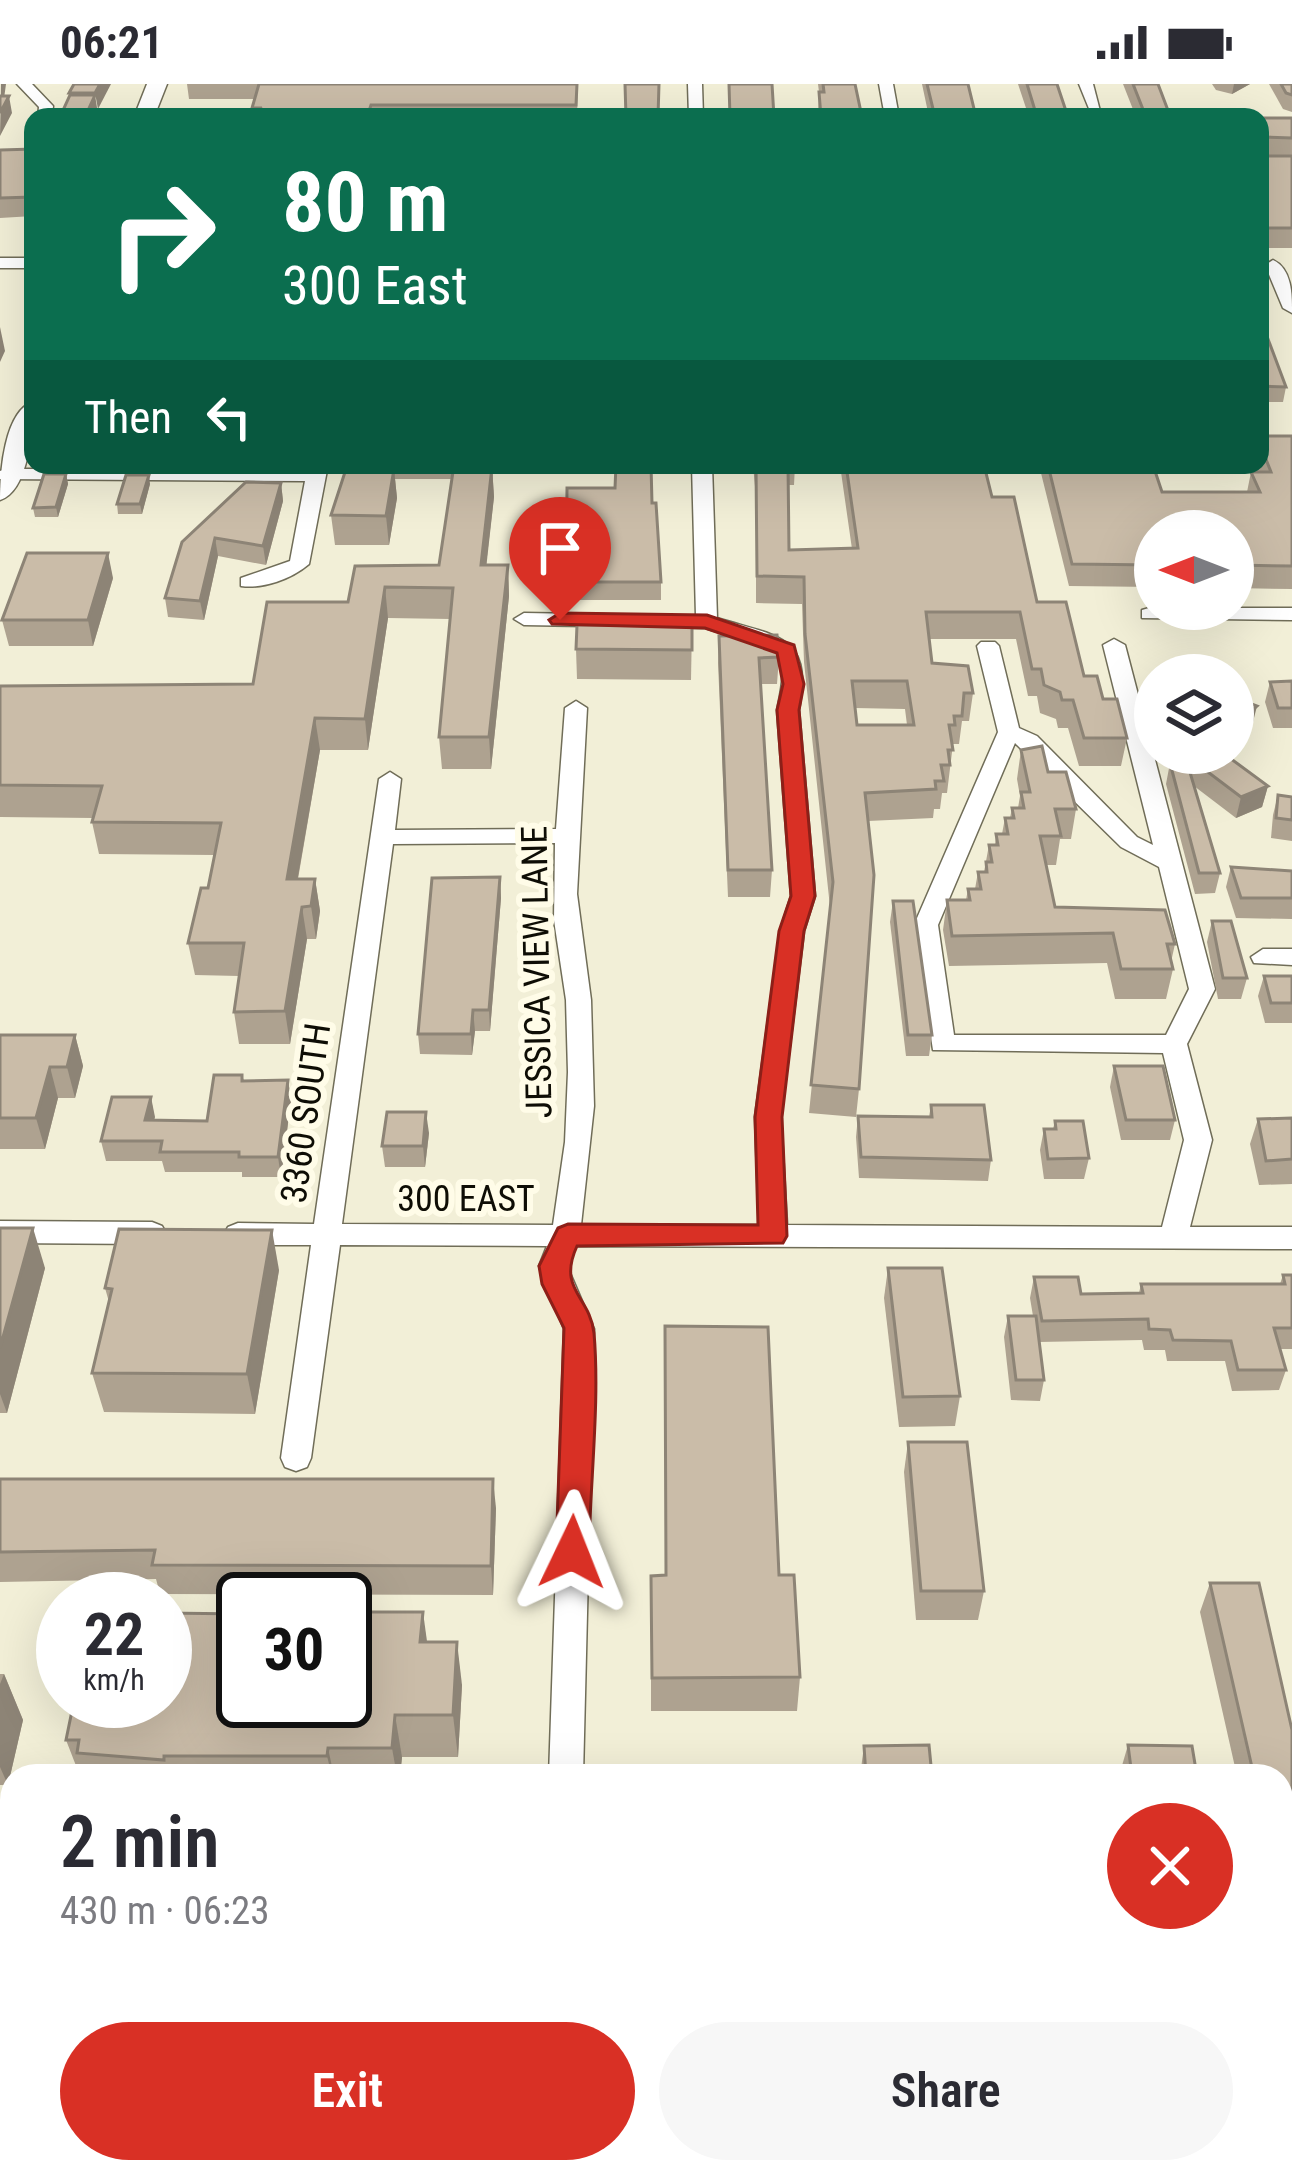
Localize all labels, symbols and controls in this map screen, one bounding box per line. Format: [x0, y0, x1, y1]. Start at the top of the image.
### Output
text: 06:21 [60, 16, 163, 69]
text: 80 m [282, 153, 449, 252]
icon: right [84, 156, 240, 312]
text: 300 East [282, 254, 468, 317]
icon: left [196, 384, 262, 450]
text: Then [84, 391, 172, 444]
pin [509, 497, 611, 620]
north arrow [1134, 510, 1254, 630]
map controls [1134, 510, 1254, 774]
icon: arrive [527, 515, 593, 581]
button: layers [1134, 654, 1254, 774]
street label: JESSICA VIEW LANE [513, 826, 561, 1118]
street label: 3360 SOUTH [273, 1020, 339, 1206]
street label: 300 EAST [397, 1178, 535, 1220]
position arrow [509, 1489, 635, 1615]
speed limit sign: 30 [216, 1572, 372, 1728]
text: 22 [84, 1599, 144, 1670]
text: km/h [83, 1662, 145, 1697]
text: 2 min [60, 1800, 219, 1885]
button: close [1107, 1803, 1233, 1929]
text: 430 m · 06:23 [60, 1888, 270, 1934]
button: Exit [60, 2022, 635, 2160]
button: Share [659, 2022, 1233, 2160]

